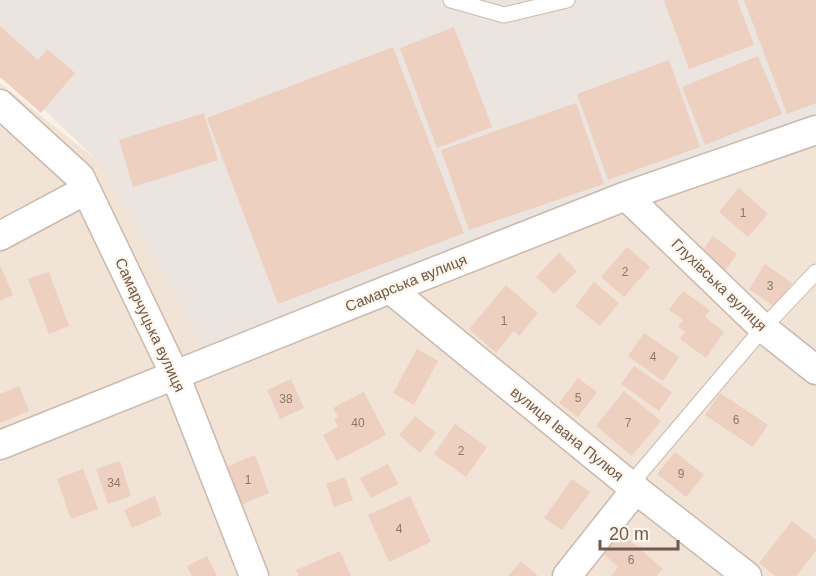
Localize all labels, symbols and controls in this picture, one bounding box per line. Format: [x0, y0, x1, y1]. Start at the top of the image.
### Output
house number: 1 [740, 206, 747, 220]
street label: Глухівська вулиця [668, 235, 770, 334]
street label: Самарська вулиця [342, 250, 469, 315]
street label: Самарчуцька вулиця [112, 255, 189, 394]
house number: 2 [622, 265, 629, 279]
house number: 3 [767, 279, 774, 293]
house number: 1 [501, 314, 508, 328]
house number: 4 [650, 350, 657, 364]
street label: вулиця Івана Пулюя [508, 383, 627, 484]
house number: 5 [575, 391, 582, 405]
house number: 38 [279, 392, 293, 406]
house number: 6 [733, 413, 740, 427]
house number: 40 [351, 416, 365, 430]
house number: 7 [625, 416, 632, 430]
house number: 2 [458, 444, 465, 458]
house number: 9 [678, 467, 685, 481]
house number: 1 [245, 473, 252, 487]
house number: 34 [107, 476, 121, 490]
scale bar [600, 513, 678, 551]
house number: 4 [396, 522, 403, 536]
text: 20 m [609, 524, 649, 544]
house number: 6 [628, 553, 635, 567]

